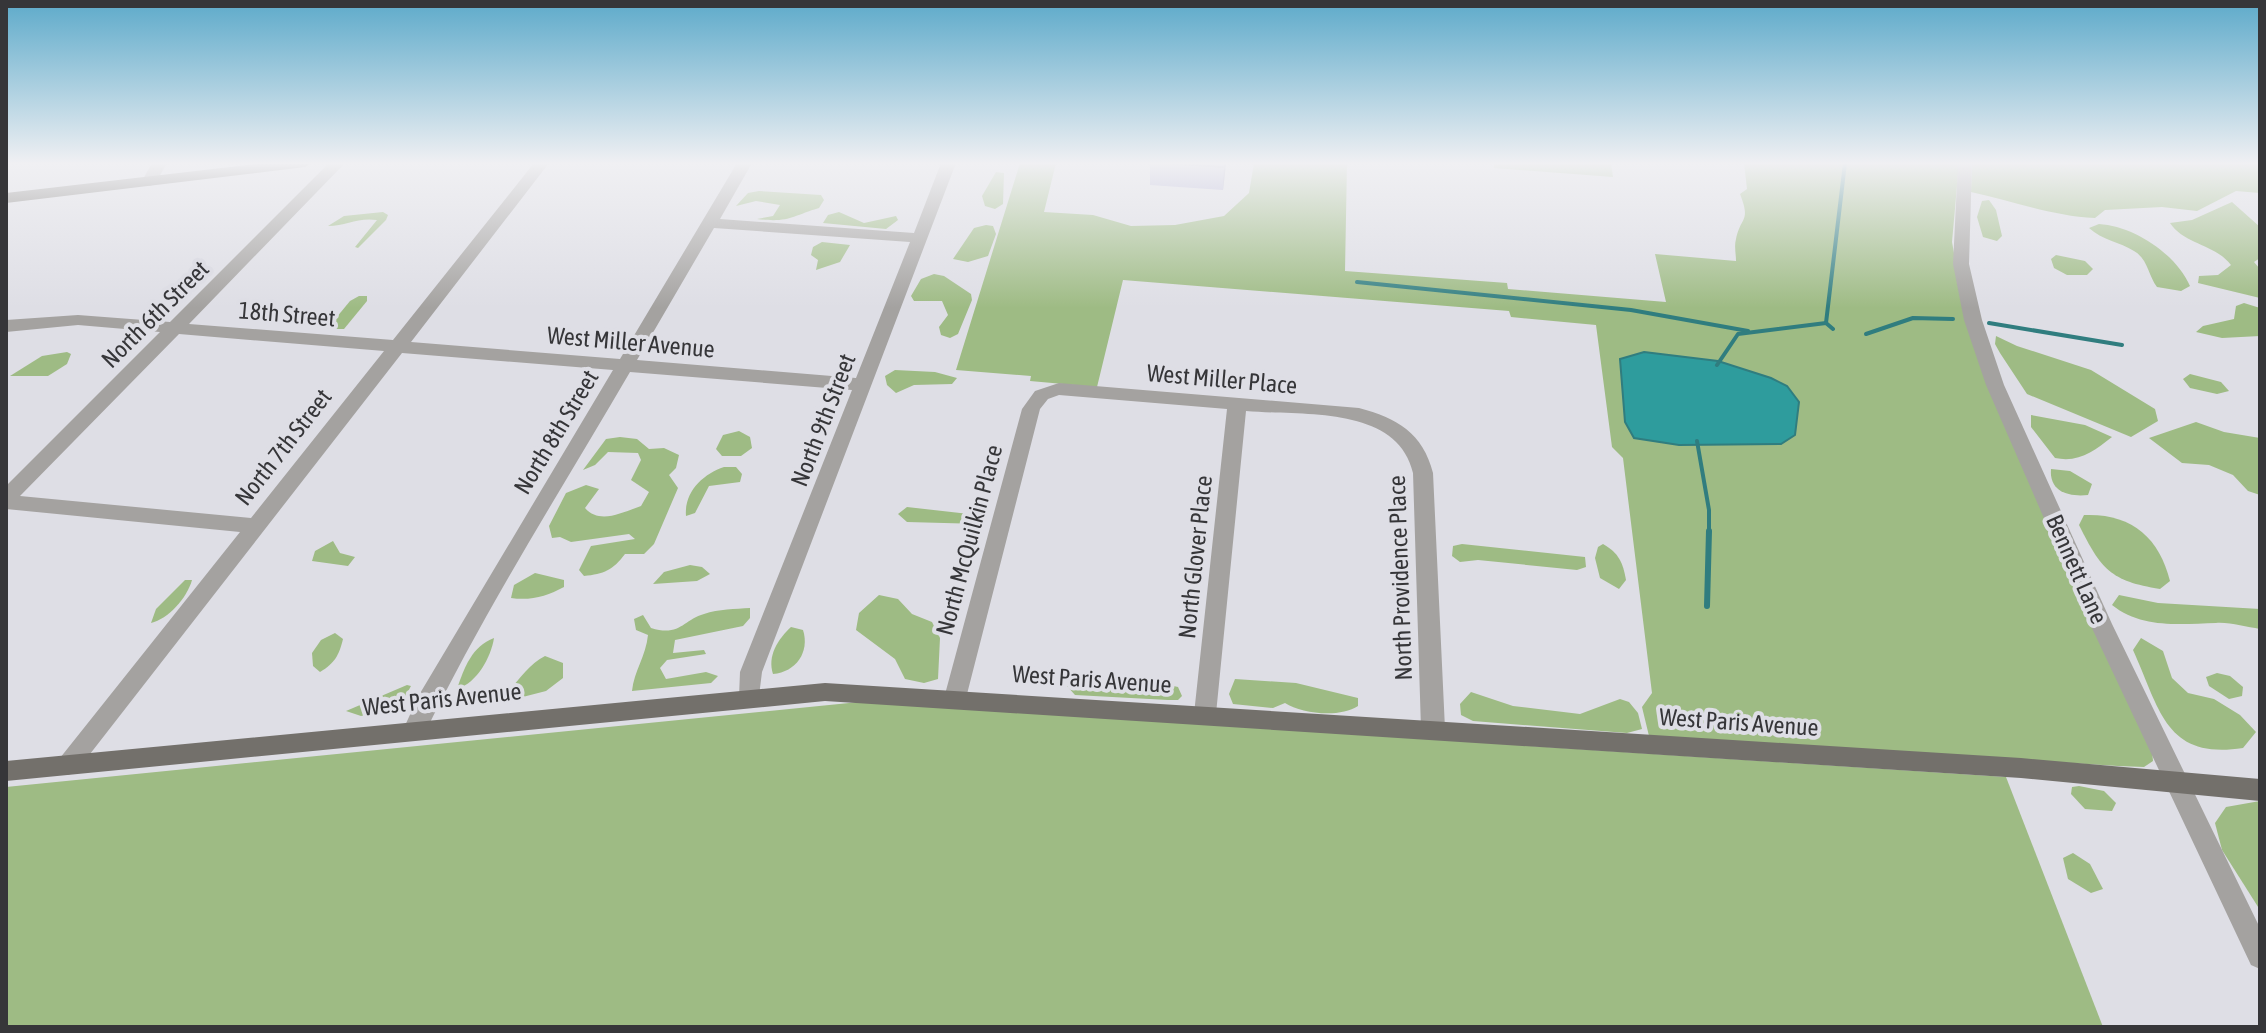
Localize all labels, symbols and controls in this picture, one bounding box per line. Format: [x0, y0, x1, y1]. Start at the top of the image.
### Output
street label: North 6th Street [96, 255, 214, 373]
street label: 18th Street [237, 296, 337, 332]
street label: West Miller Avenue [546, 321, 716, 363]
street label: North 9th Street [785, 350, 861, 490]
street label: West Miller Place [1146, 359, 1298, 399]
street label: North 8th Street [508, 365, 604, 499]
street label: North 7th Street [229, 384, 337, 510]
street label: North McQuilkin Place [931, 442, 1007, 638]
street label: North Glover Place [1173, 474, 1217, 640]
street label: North Providence Place [1383, 475, 1417, 681]
street label: Bennett Lane [2041, 510, 2113, 628]
street label: West Paris Avenue [1012, 660, 1172, 698]
street label: West Paris Avenue [361, 677, 523, 721]
street label: West Paris Avenue [1659, 703, 1819, 741]

